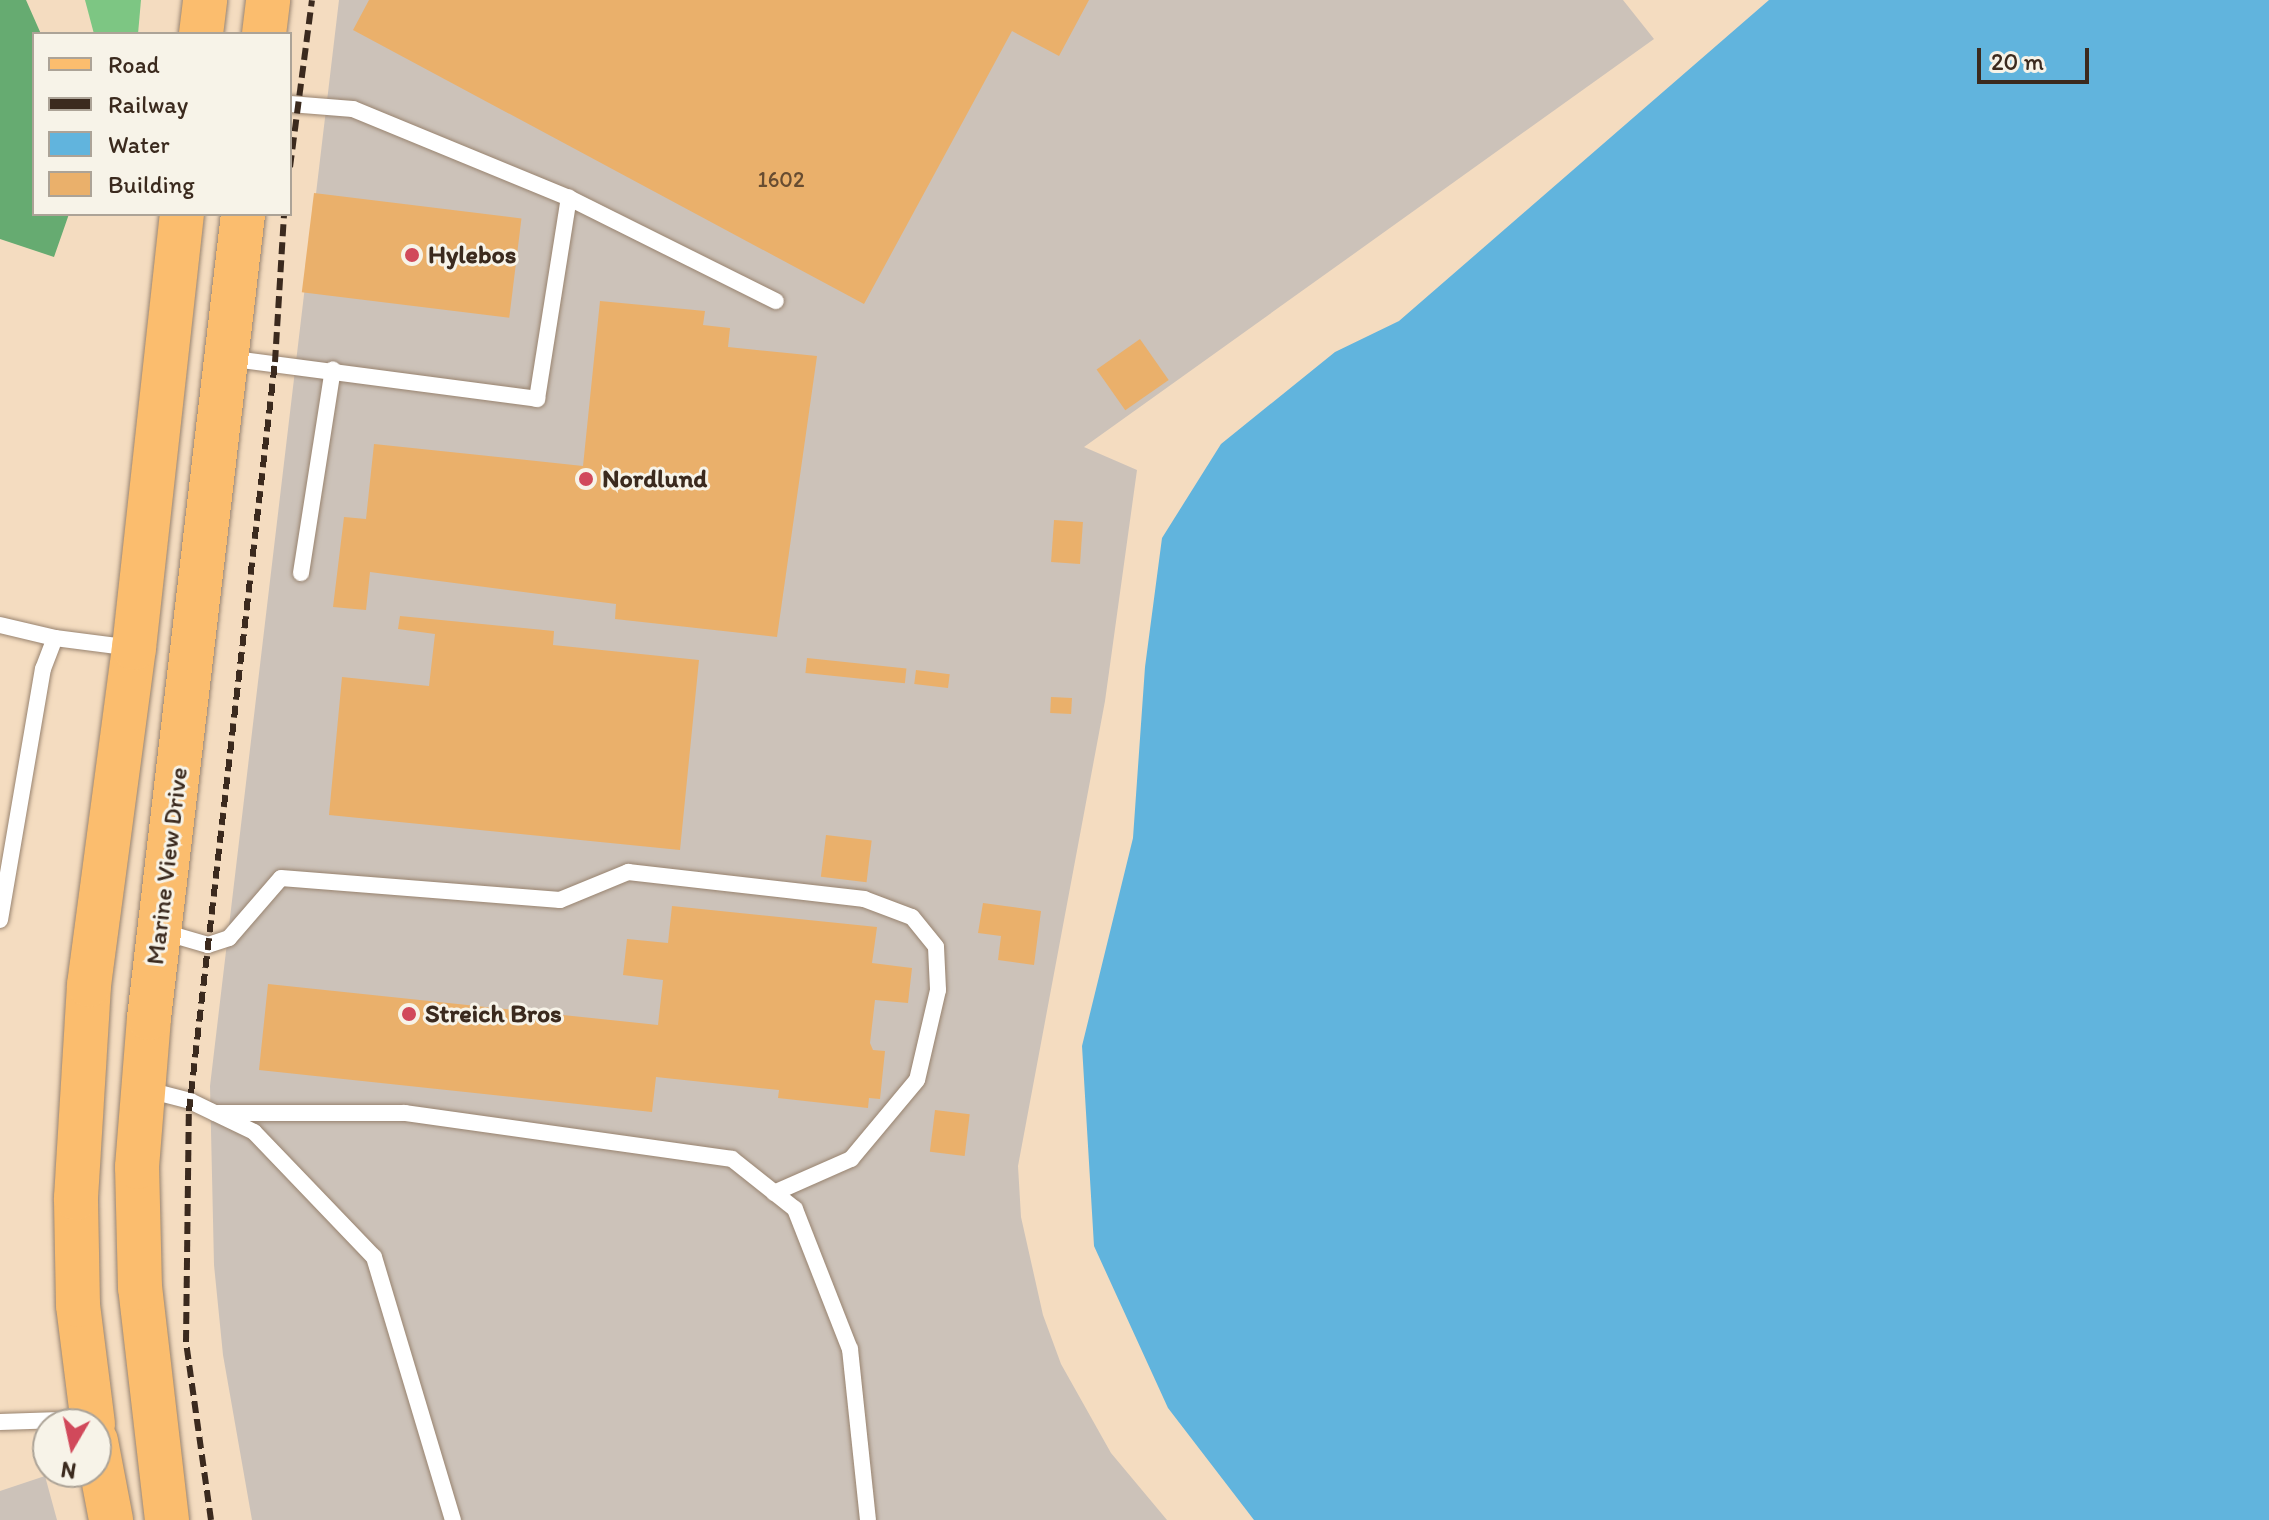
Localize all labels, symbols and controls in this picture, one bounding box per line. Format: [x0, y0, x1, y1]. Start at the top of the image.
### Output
legend [32, 32, 292, 216]
scale bar [1981, 32, 2093, 82]
text: 20 m [1991, 47, 2044, 76]
text: Road [108, 50, 160, 79]
text: Railway [108, 90, 188, 119]
text: Water [108, 130, 170, 159]
house number: 1602 [758, 167, 804, 193]
text: Building [108, 170, 195, 199]
place label: Hylebos [428, 239, 516, 271]
marker: Hylebos [403, 246, 421, 264]
place label: Nordlund [602, 463, 707, 495]
marker: Nordlund [577, 470, 595, 488]
street label: Marine View Drive [139, 765, 195, 967]
place label: Streich Bros [425, 998, 562, 1030]
marker: Streich Bros [400, 1005, 418, 1023]
north arrow [32, 1408, 112, 1488]
text: N [59, 1456, 78, 1485]

